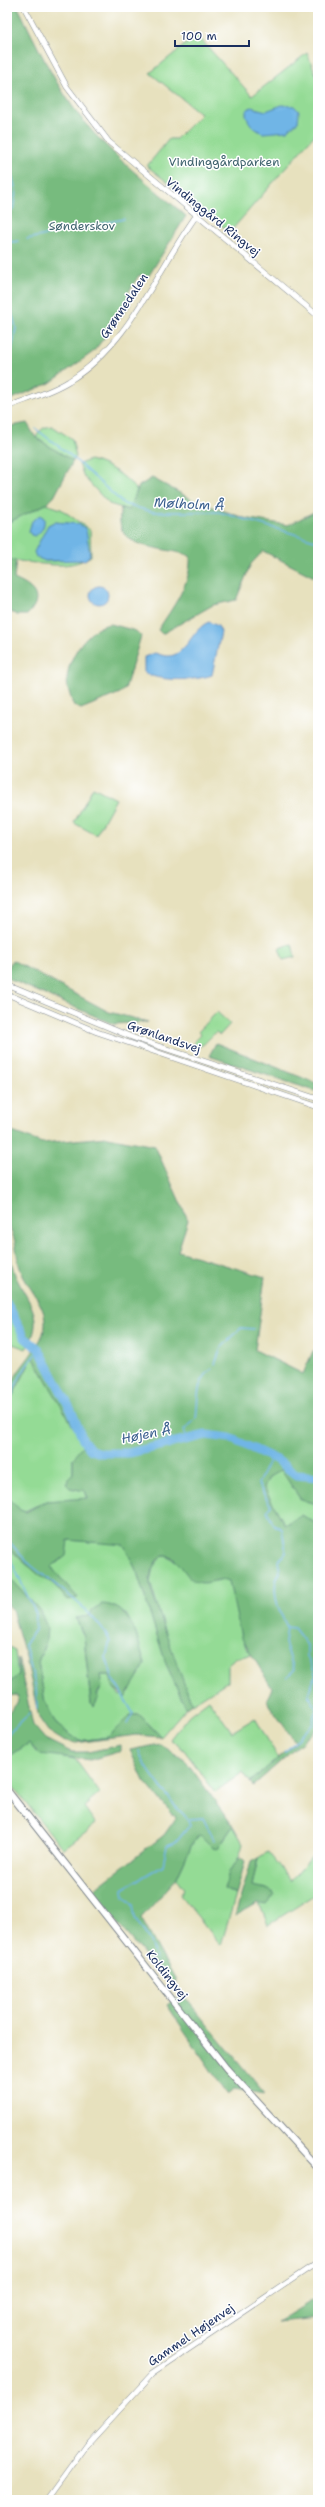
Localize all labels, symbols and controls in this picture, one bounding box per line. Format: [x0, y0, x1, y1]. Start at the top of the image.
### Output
scale bar [175, 22, 249, 48]
text: 100 m [181, 28, 217, 44]
park label: Vindinggårdparken [168, 154, 280, 170]
street label: Vindinggård Ringvej [162, 174, 264, 260]
park label: Sønderskov [49, 218, 116, 234]
street label: Grønnedalen [96, 270, 152, 342]
water label: Mølholm Å [153, 492, 225, 514]
street label: Grønlandsvej [125, 1017, 203, 1057]
water label: Højen Å [119, 1419, 173, 1447]
street label: Koldingvej [143, 1947, 191, 2003]
street label: Gammel Højenvej [145, 2300, 237, 2370]

